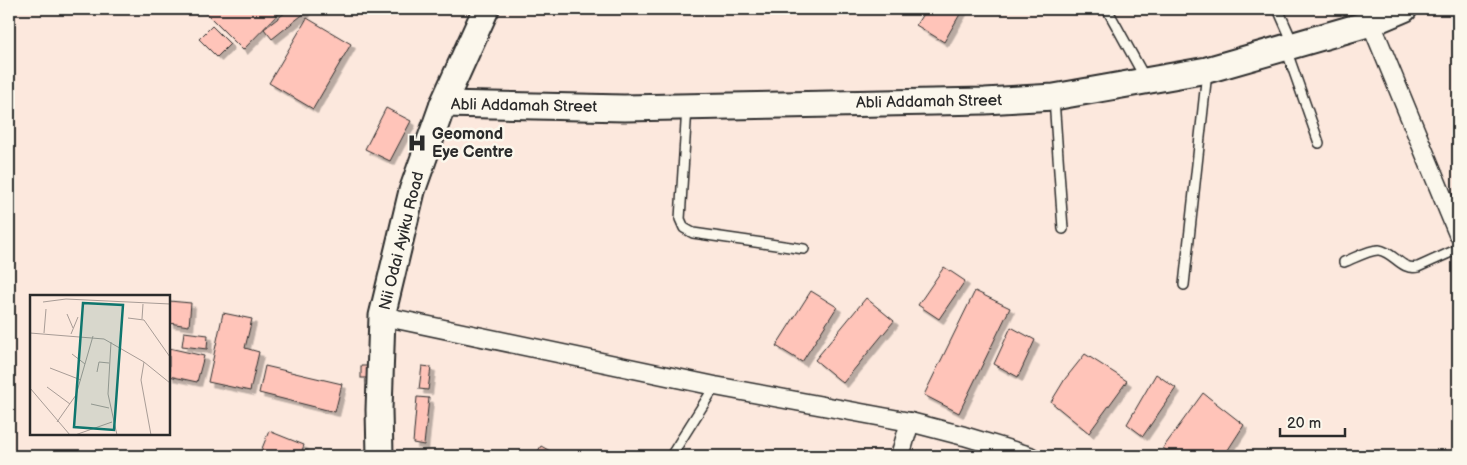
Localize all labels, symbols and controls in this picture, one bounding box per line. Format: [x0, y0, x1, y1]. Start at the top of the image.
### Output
street label: Abli Addamah Street [856, 91, 1002, 113]
street label: Abli Addamah Street [451, 95, 597, 117]
place label: Geomond Eye Centre [432, 125, 513, 162]
hospital icon: Geomond Eye Centre [406, 132, 428, 154]
street label: Nii Odai Ayiku Road [376, 170, 428, 312]
inset map [30, 295, 170, 435]
scale bar [1280, 405, 1344, 437]
text: 20 m [1287, 414, 1321, 433]

